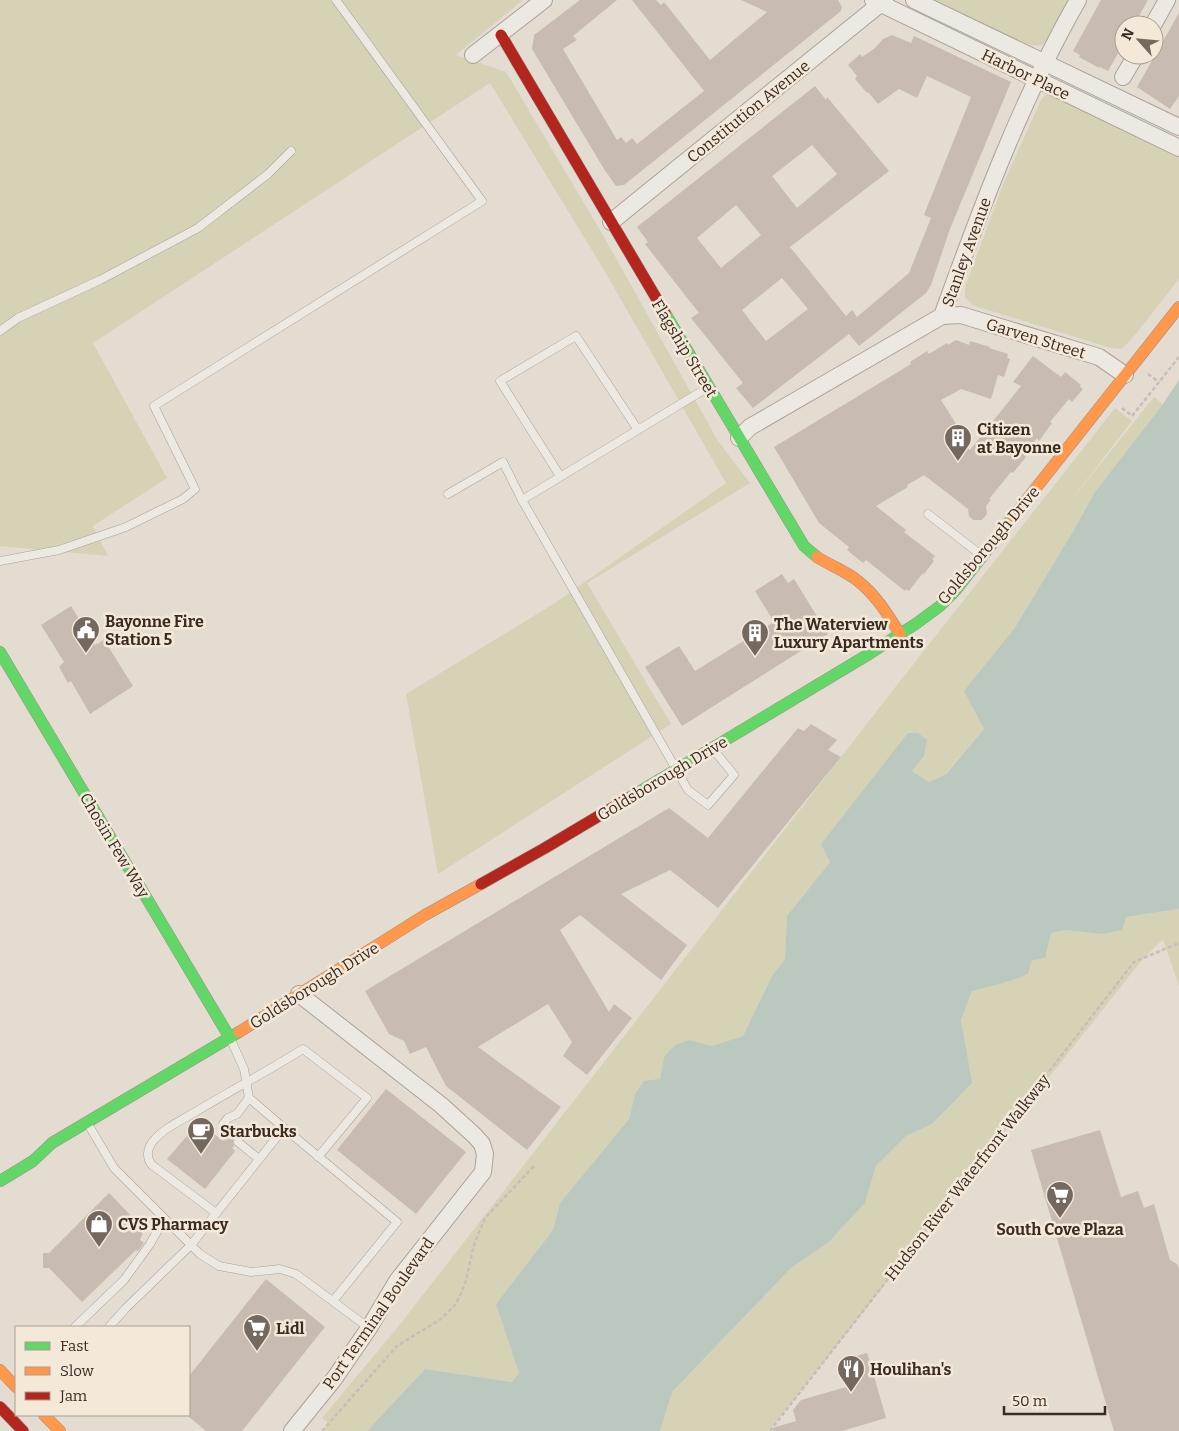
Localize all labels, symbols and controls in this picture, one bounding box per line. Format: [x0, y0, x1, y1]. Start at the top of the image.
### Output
north arrow [1114, 15, 1164, 65]
text: N [1118, 25, 1138, 43]
street label: Harbor Place [979, 45, 1073, 104]
street label: Constitution Avenue [683, 56, 814, 167]
street label: Stanley Avenue [938, 195, 995, 309]
street label: Flagship Street [648, 296, 721, 401]
street label: Garven Street [984, 314, 1088, 363]
place label: Citizen at Bayonne [977, 420, 1061, 457]
building icon: Citizen at Bayonne [943, 423, 973, 462]
street label: Goldsborough Drive [933, 482, 1043, 608]
place label: Bayonne Fire Station 5 [105, 612, 204, 649]
public building icon: Bayonne Fire Station 5 [71, 615, 101, 654]
place label: The Waterview Luxury Apartments [774, 615, 924, 652]
building icon: The Waterview Luxury Apartments [740, 618, 770, 657]
street label: Goldsborough Drive [594, 732, 731, 825]
street label: Chosin Few Way [76, 789, 154, 902]
street label: Goldsborough Drive [246, 938, 382, 1033]
street label: Hudson River Waterfront Walkway [881, 1070, 1054, 1284]
cafe icon: Starbucks [186, 1116, 216, 1155]
place label: Starbucks [220, 1122, 297, 1141]
supermarket icon: South Cove Plaza [1045, 1180, 1075, 1219]
shop icon: CVS Pharmacy [84, 1209, 114, 1248]
place label: CVS Pharmacy [118, 1215, 229, 1234]
place label: South Cove Plaza [996, 1220, 1124, 1239]
street label: Port Terminal Boulevard [319, 1233, 438, 1393]
supermarket icon: Lidl [242, 1313, 272, 1352]
place label: Lidl [276, 1319, 305, 1338]
legend [15, 1326, 190, 1416]
text: Fast [60, 1337, 89, 1355]
restaurant icon: Houlihan's [836, 1354, 866, 1393]
place label: Houlihan's [870, 1360, 952, 1379]
text: Slow [60, 1362, 95, 1380]
scale bar [1004, 1384, 1105, 1416]
text: Jam [59, 1387, 88, 1405]
text: 50 m [1012, 1392, 1048, 1410]

